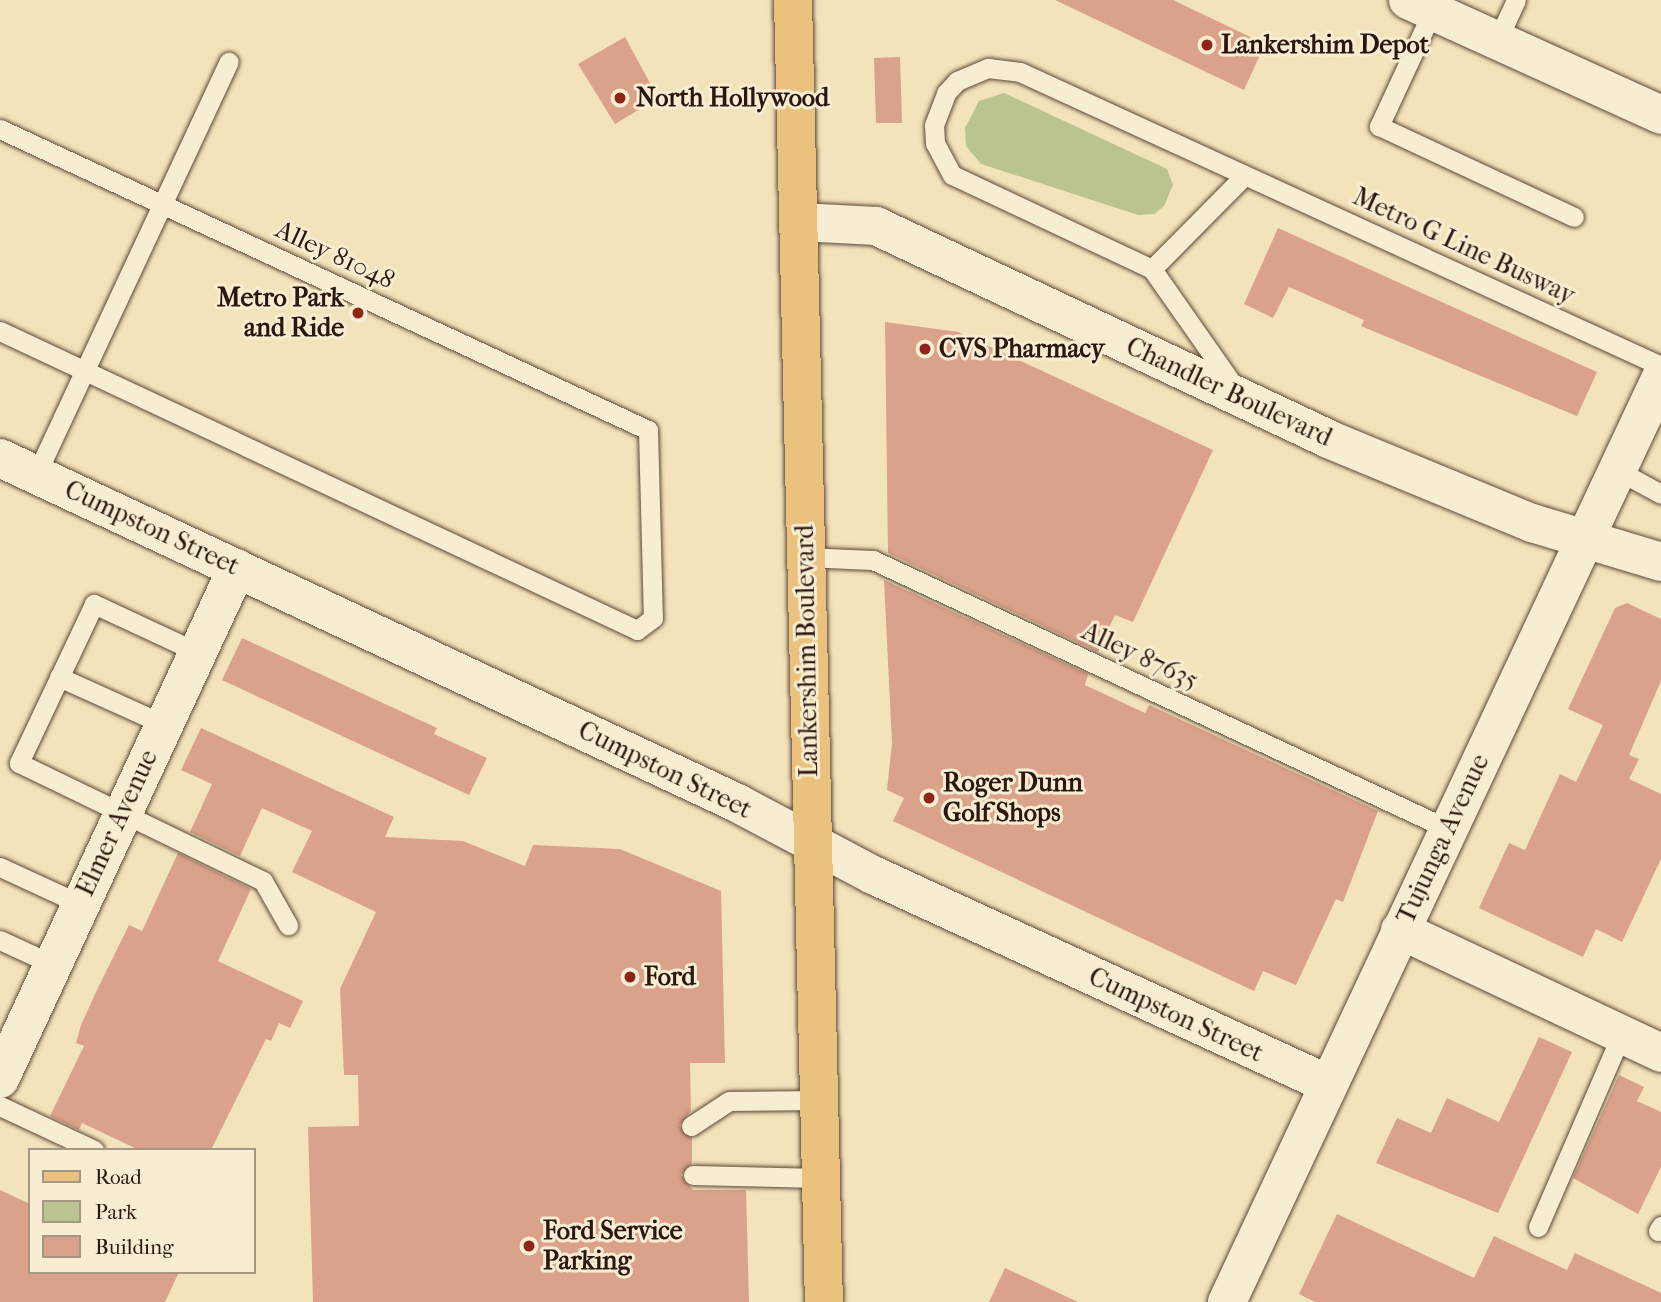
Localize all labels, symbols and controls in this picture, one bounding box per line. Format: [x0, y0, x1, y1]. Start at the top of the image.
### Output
place label: Lankershim Depot [1221, 29, 1429, 61]
marker: Lankershim Depot [1199, 37, 1215, 53]
place label: North Hollywood [636, 82, 829, 114]
marker: North Hollywood [610, 88, 630, 108]
street label: Metro G Line Busway [1348, 181, 1580, 311]
street label: Alley 81048 [271, 214, 399, 296]
place label: Metro Park and Ride [217, 282, 344, 344]
marker: Metro Park and Ride [350, 305, 366, 321]
street label: Chandler Boulevard [1121, 331, 1337, 453]
place label: CVS Pharmacy [939, 333, 1105, 365]
marker: CVS Pharmacy [917, 341, 933, 357]
street label: Cumpston Street [60, 474, 244, 582]
street label: Lankershim Boulevard [789, 524, 825, 778]
street label: Alley 87635 [1077, 616, 1203, 696]
street label: Cumpston Street [573, 715, 757, 825]
street label: Elmer Avenue [69, 745, 165, 901]
street label: Tujunga Avenue [1390, 749, 1496, 929]
place label: Roger Dunn Golf Shops [943, 767, 1083, 828]
marker: Roger Dunn Golf Shops [921, 790, 937, 806]
place label: Ford [644, 961, 696, 993]
street label: Cumpston Street [1084, 961, 1268, 1069]
marker: Ford [622, 969, 638, 985]
legend [28, 1148, 256, 1274]
text: Road [95, 1165, 142, 1189]
text: Park [95, 1200, 137, 1224]
place label: Ford Service Parking [543, 1215, 683, 1276]
text: Building [95, 1235, 173, 1259]
marker: Ford Service Parking [521, 1238, 537, 1254]

